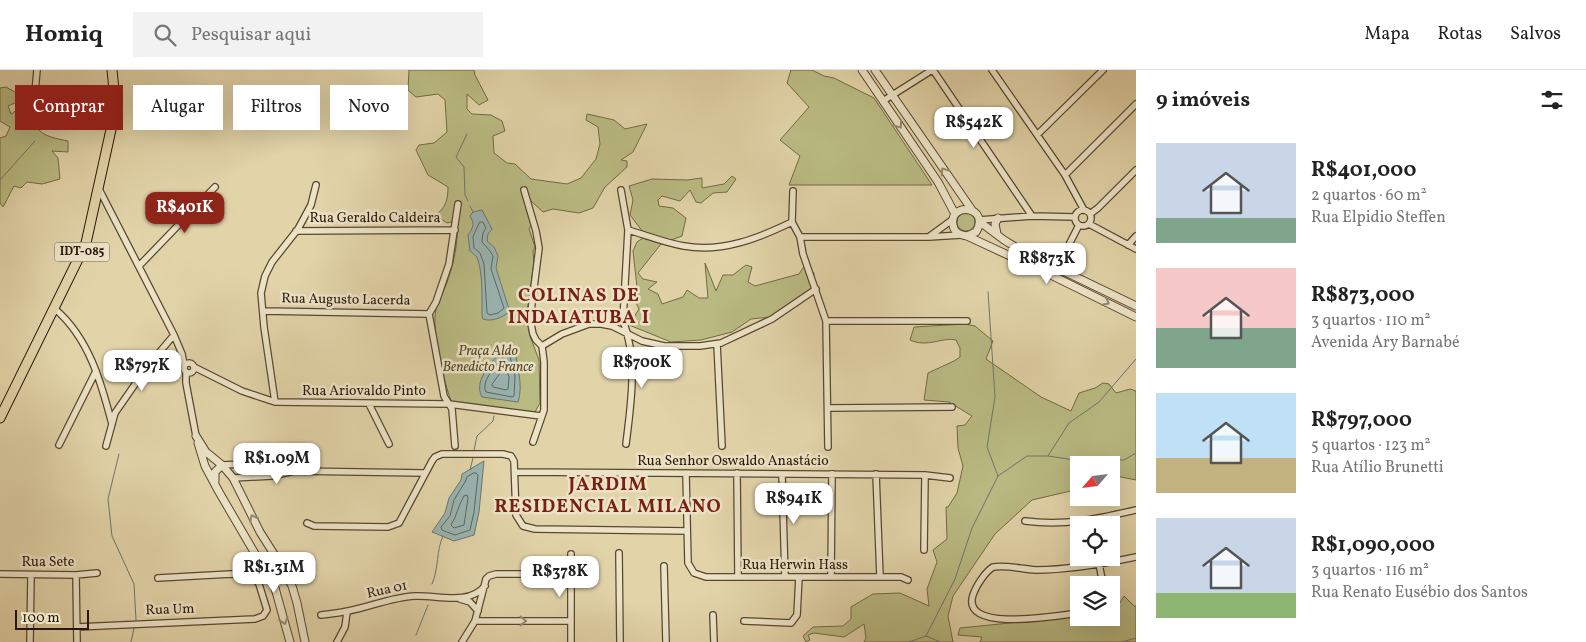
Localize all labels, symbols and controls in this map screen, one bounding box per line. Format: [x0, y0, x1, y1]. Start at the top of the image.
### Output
search box [133, 12, 483, 57]
text: Homiq [25, 18, 103, 52]
icon: search [151, 21, 179, 49]
text: Pesquisar aqui [191, 22, 311, 48]
text: Mapa [1365, 22, 1410, 47]
text: Rotas [1438, 22, 1482, 47]
text: Salvos [1510, 22, 1561, 47]
chip: Comprar [15, 85, 123, 130]
chip: Alugar [133, 85, 223, 130]
chip: Filtros [233, 85, 320, 130]
chip: Novo [330, 85, 408, 130]
text: 9 imóveis [1156, 86, 1250, 115]
icon: filters [1538, 86, 1566, 114]
pin: R$542K [933, 106, 1015, 149]
text: R$542K [945, 112, 1003, 134]
one-way arrow [893, 119, 902, 129]
text: R$401,000 [1311, 156, 1416, 185]
icon: home [1196, 163, 1256, 223]
one-way arrow [941, 167, 950, 177]
text: 2 quartos · 60 m² [1311, 185, 1427, 207]
pin: R$401K [144, 191, 226, 234]
text: R$401K [156, 197, 214, 219]
text: Rua Elpidio Steffen [1311, 207, 1446, 229]
street label: Rua Geraldo Caldeira [309, 209, 441, 228]
road number: IDT-085 [54, 242, 110, 262]
pin: R$873K [1006, 242, 1088, 285]
text: R$873K [1019, 248, 1075, 270]
text: R$873,000 [1311, 281, 1415, 310]
district label: COLINAS DE INDAIATUBA I [508, 283, 650, 331]
icon: home [1196, 288, 1256, 348]
street label: Rua Augusto Lacerda [281, 289, 411, 311]
one-way arrow [1100, 296, 1109, 306]
text: 3 quartos · 110 m² [1311, 310, 1431, 332]
text: Avenida Ary Barnabé [1311, 332, 1460, 354]
park label: Praça Aldo Benedicto France [443, 342, 533, 377]
pin: R$700K [601, 346, 683, 389]
pin: R$797K [101, 350, 183, 392]
text: R$700K [613, 352, 671, 374]
text: R$797K [114, 355, 170, 377]
street label: Rua Ariovaldo Pinto [302, 382, 426, 401]
text: R$797,000 [1311, 406, 1412, 435]
icon: home [1196, 413, 1256, 473]
text: 5 quartos · 123 m² [1311, 435, 1431, 457]
pin: R$1.09M [231, 442, 323, 485]
text: R$1.09M [244, 448, 310, 470]
street label: Rua Senhor Oswaldo Anastácio [637, 452, 829, 471]
north arrow [1070, 456, 1120, 506]
map controls [1070, 456, 1120, 626]
text: Rua Atílio Brunetti [1311, 457, 1444, 479]
district label: JARDIM RESIDENCIAL MILANO [494, 472, 722, 520]
pin: R$941K [753, 482, 835, 525]
text: R$941K [766, 488, 822, 510]
one-way arrow [249, 514, 259, 523]
button: locate [1070, 516, 1120, 566]
text: R$1,090,000 [1311, 531, 1435, 560]
icon: home [1196, 538, 1256, 598]
pin: R$1.31M [228, 552, 320, 594]
street label: Rua Sete [21, 553, 75, 572]
pin: R$378K [519, 556, 601, 598]
street label: Rua Herwin Hass [742, 556, 848, 575]
text: R$1.31M [244, 557, 304, 579]
text: 3 quartos · 116 m² [1311, 560, 1429, 582]
text: R$378K [532, 561, 588, 583]
street label: Rua 01 [365, 576, 409, 604]
button: layers [1070, 576, 1120, 626]
text: Rua Renato Eusébio dos Santos [1311, 582, 1528, 604]
street label: Rua Um [145, 600, 195, 620]
scale bar [15, 607, 89, 630]
text: 100 m [22, 609, 60, 628]
one-way arrow [278, 616, 289, 625]
one-way arrow [520, 616, 527, 626]

